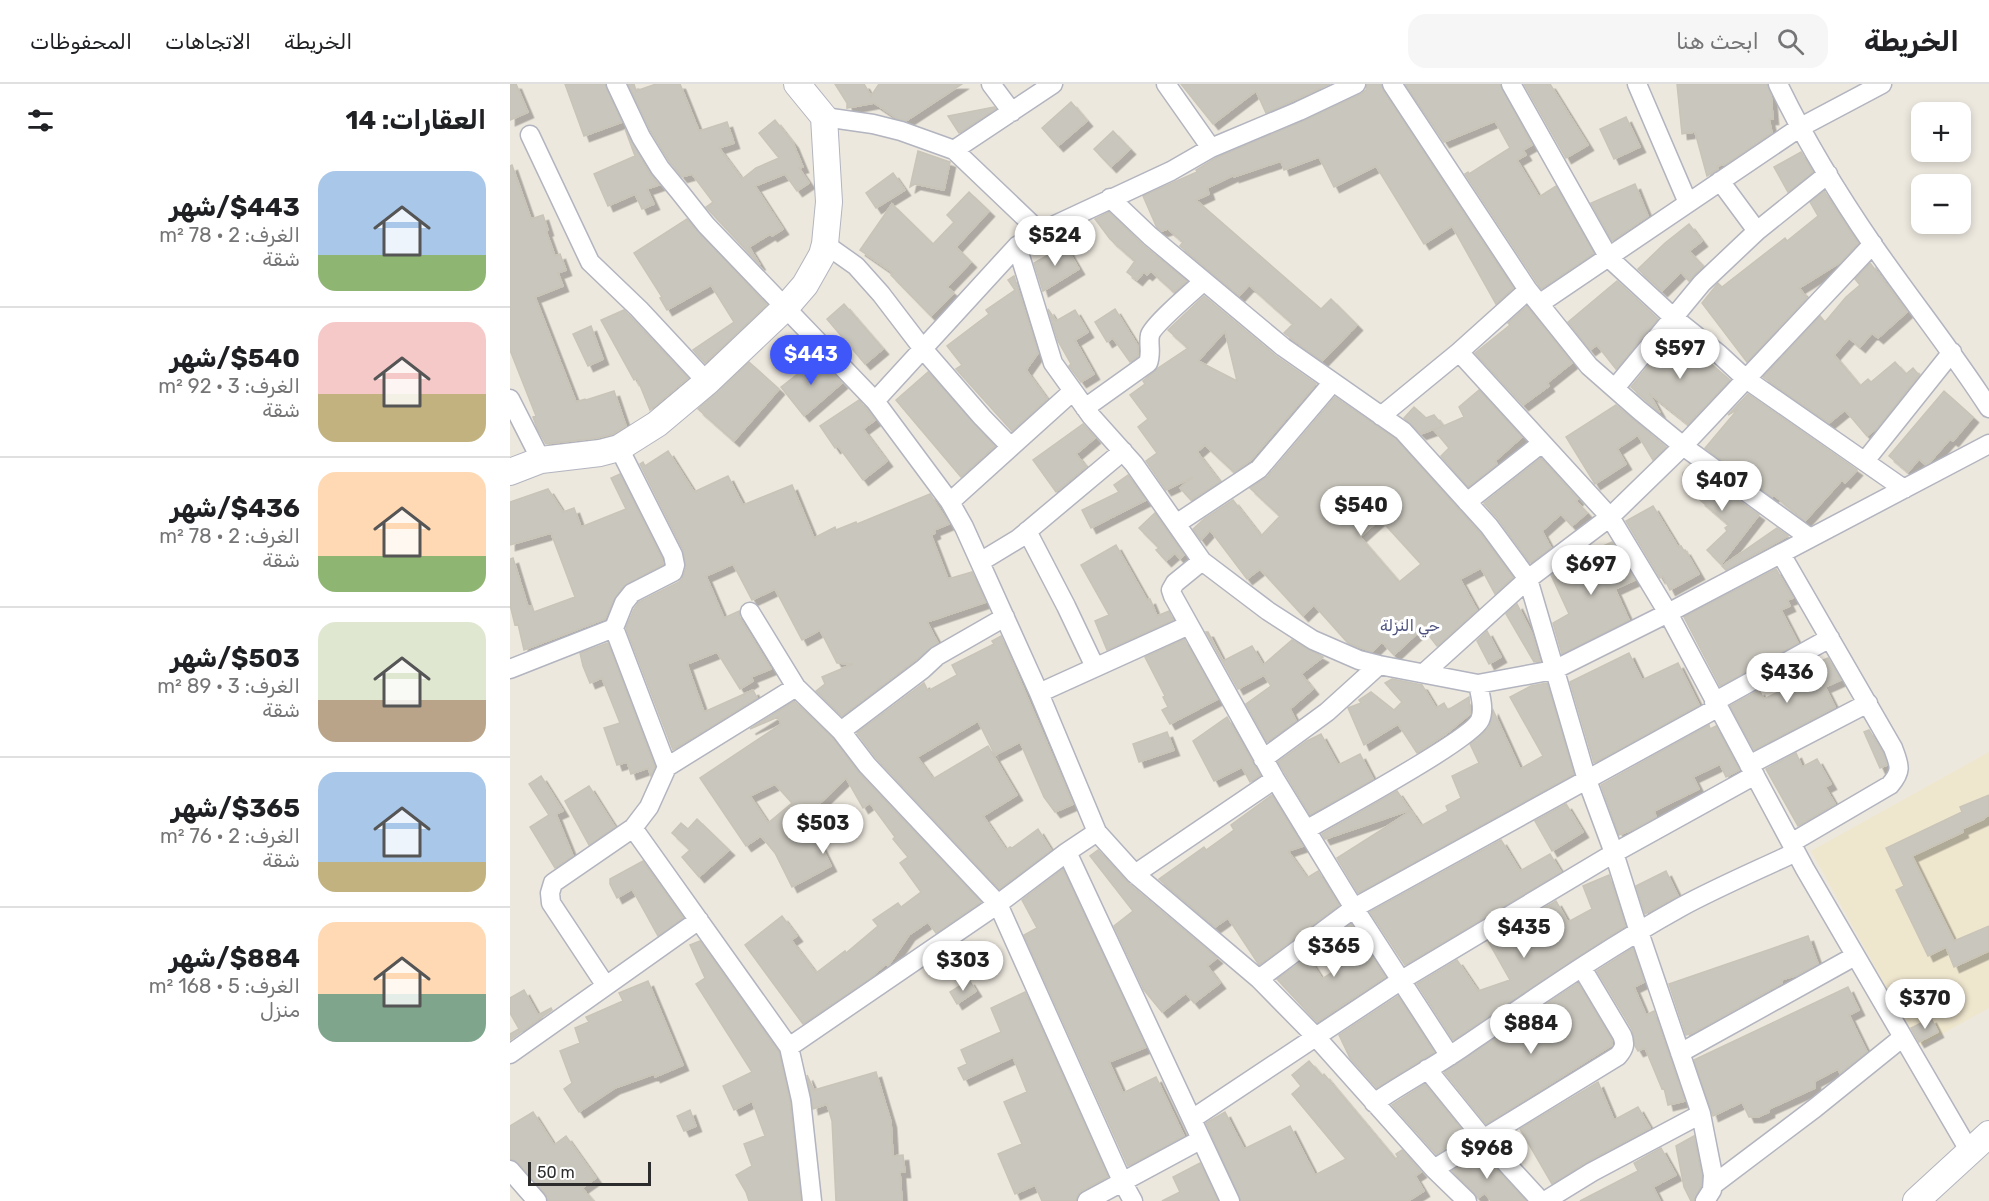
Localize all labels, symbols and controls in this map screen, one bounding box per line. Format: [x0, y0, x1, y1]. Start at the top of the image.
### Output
search box [1408, 14, 1828, 68]
icon: search [1774, 25, 1807, 58]
text: الخريطة [1864, 25, 1959, 58]
text: ابحث هنا [1676, 28, 1759, 55]
text: المحفوظات [30, 29, 132, 54]
text: الاتجاهات [165, 29, 251, 54]
text: الخريطة [284, 29, 352, 54]
map controls [1911, 102, 1971, 234]
button: + [1911, 102, 1971, 162]
icon: filters [24, 104, 57, 137]
text: العقارات: 14 [346, 105, 486, 136]
button: − [1911, 174, 1971, 234]
text: $443/شهر [170, 192, 300, 223]
icon: home [366, 195, 438, 267]
pin: $524 [1019, 216, 1091, 267]
text: الغرف: 2 · 78 m² [159, 223, 300, 247]
text: $524 [1029, 223, 1081, 247]
text: شقة [262, 247, 300, 271]
pin: $597 [1644, 329, 1716, 380]
pin: $443 [775, 335, 847, 386]
text: $597 [1655, 336, 1705, 360]
text: $443 [784, 342, 838, 366]
text: $540/شهر [170, 343, 300, 374]
icon: home [366, 346, 438, 418]
text: الغرف: 3 · 92 m² [158, 374, 300, 398]
text: شقة [262, 398, 300, 422]
pin: $407 [1686, 461, 1758, 512]
text: $407 [1696, 468, 1748, 492]
pin: $540 [1325, 486, 1397, 537]
text: $436/شهر [170, 493, 300, 524]
text: $540 [1334, 493, 1388, 517]
icon: home [366, 496, 438, 568]
text: الغرف: 2 · 78 m² [159, 524, 300, 548]
pin: $697 [1555, 545, 1627, 596]
text: شقة [262, 548, 300, 572]
text: $697 [1566, 552, 1616, 576]
district label: حي النزلة [1380, 616, 1440, 638]
text: $503/شهر [171, 643, 300, 674]
icon: home [366, 646, 438, 718]
pin: $436 [1751, 653, 1823, 704]
text: $436 [1760, 660, 1814, 684]
text: الغرف: 3 · 89 m² [157, 674, 300, 698]
text: شقة [262, 698, 300, 722]
text: $365/شهر [171, 793, 300, 824]
icon: home [366, 796, 438, 868]
pin: $503 [787, 804, 859, 855]
text: $503 [796, 811, 850, 835]
text: الغرف: 2 · 76 m² [160, 824, 300, 848]
text: شقة [262, 848, 300, 872]
pin: $435 [1488, 908, 1560, 959]
text: $435 [1497, 915, 1551, 939]
pin: $365 [1298, 927, 1370, 978]
text: $365 [1308, 934, 1360, 958]
pin: $303 [927, 941, 999, 992]
text: $884/شهر [169, 943, 300, 974]
icon: home [366, 946, 438, 1018]
text: $303 [936, 948, 990, 972]
text: الغرف: 5 · 168 m² [149, 974, 300, 998]
pin: $370 [1889, 979, 1961, 1030]
text: $370 [1899, 986, 1951, 1010]
text: منزل [260, 998, 300, 1022]
pin: $884 [1495, 1004, 1567, 1055]
text: $884 [1504, 1011, 1558, 1035]
pin: $968 [1451, 1129, 1523, 1180]
text: $968 [1461, 1136, 1513, 1160]
scale bar [528, 1159, 651, 1186]
text: 50 m [537, 1163, 575, 1182]

